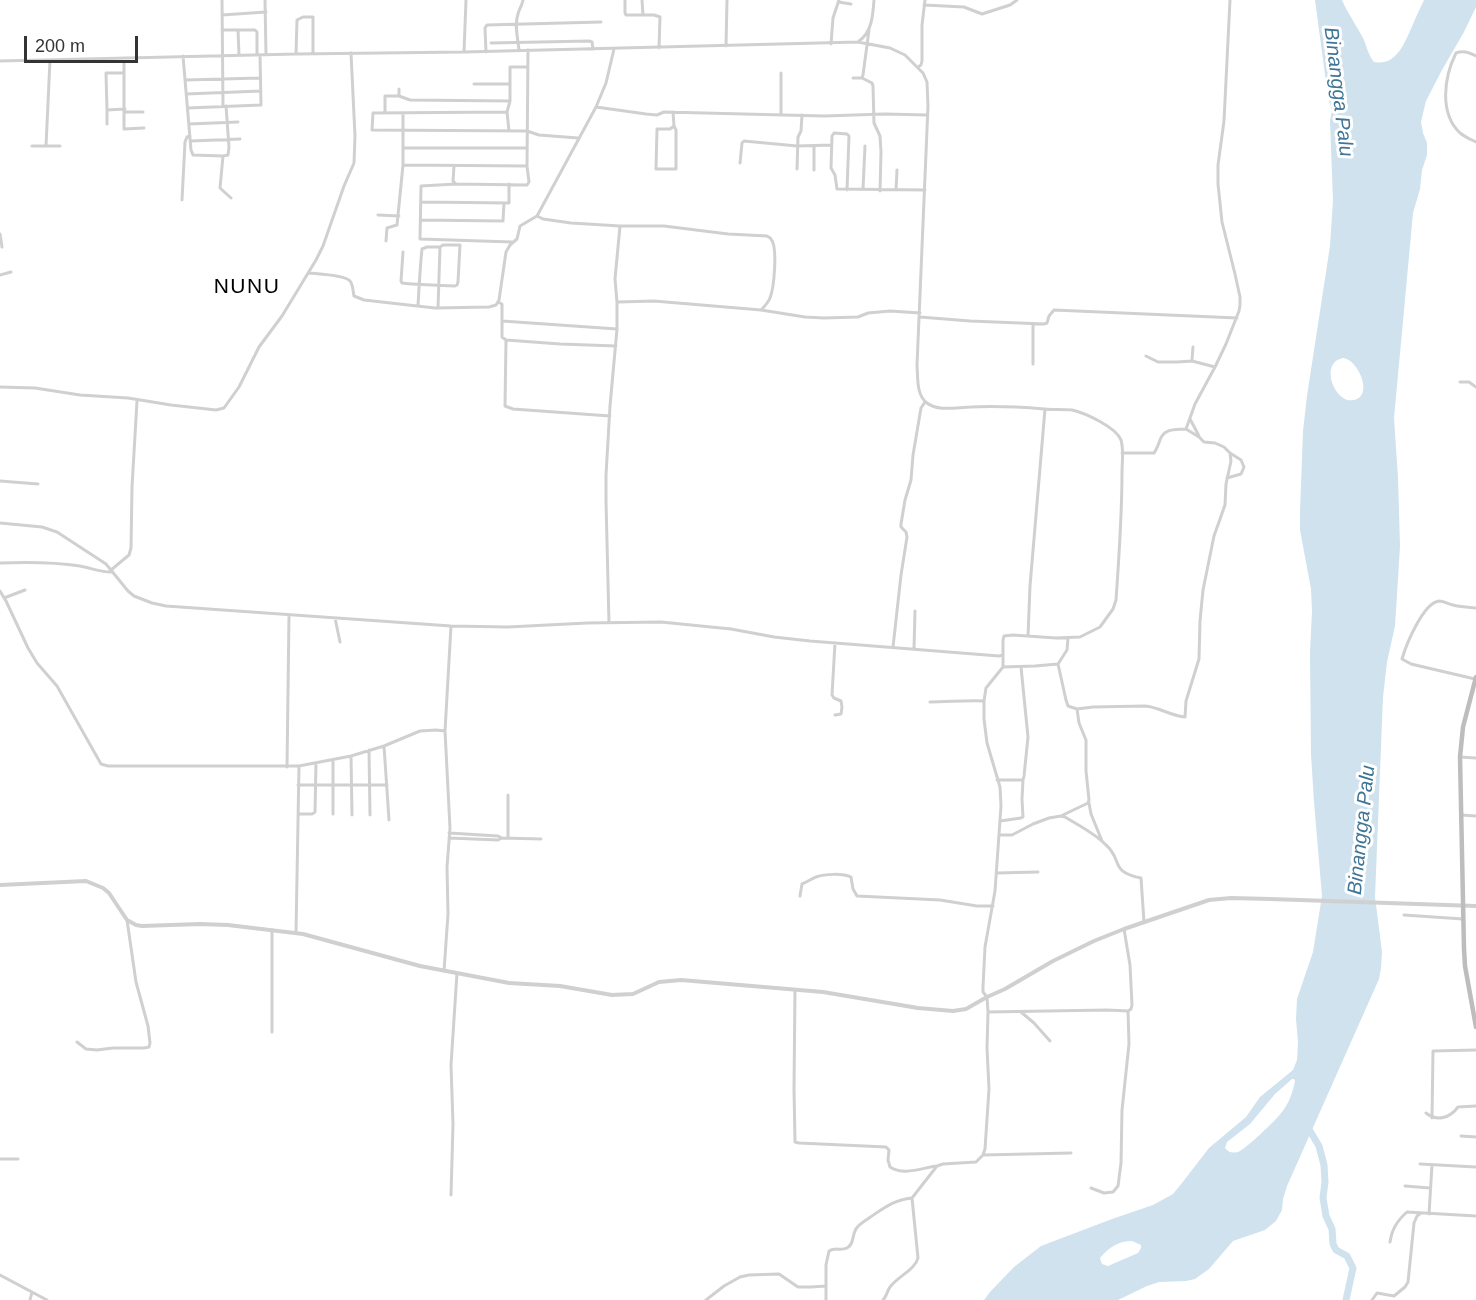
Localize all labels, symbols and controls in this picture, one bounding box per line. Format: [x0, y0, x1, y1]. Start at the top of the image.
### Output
scale bar [27, 24, 141, 62]
water label: Binangga Palu [1318, 26, 1358, 158]
text: 200 m [35, 36, 85, 56]
district label: NUNU [214, 274, 280, 300]
water label: Binangga Palu [1343, 764, 1381, 896]

